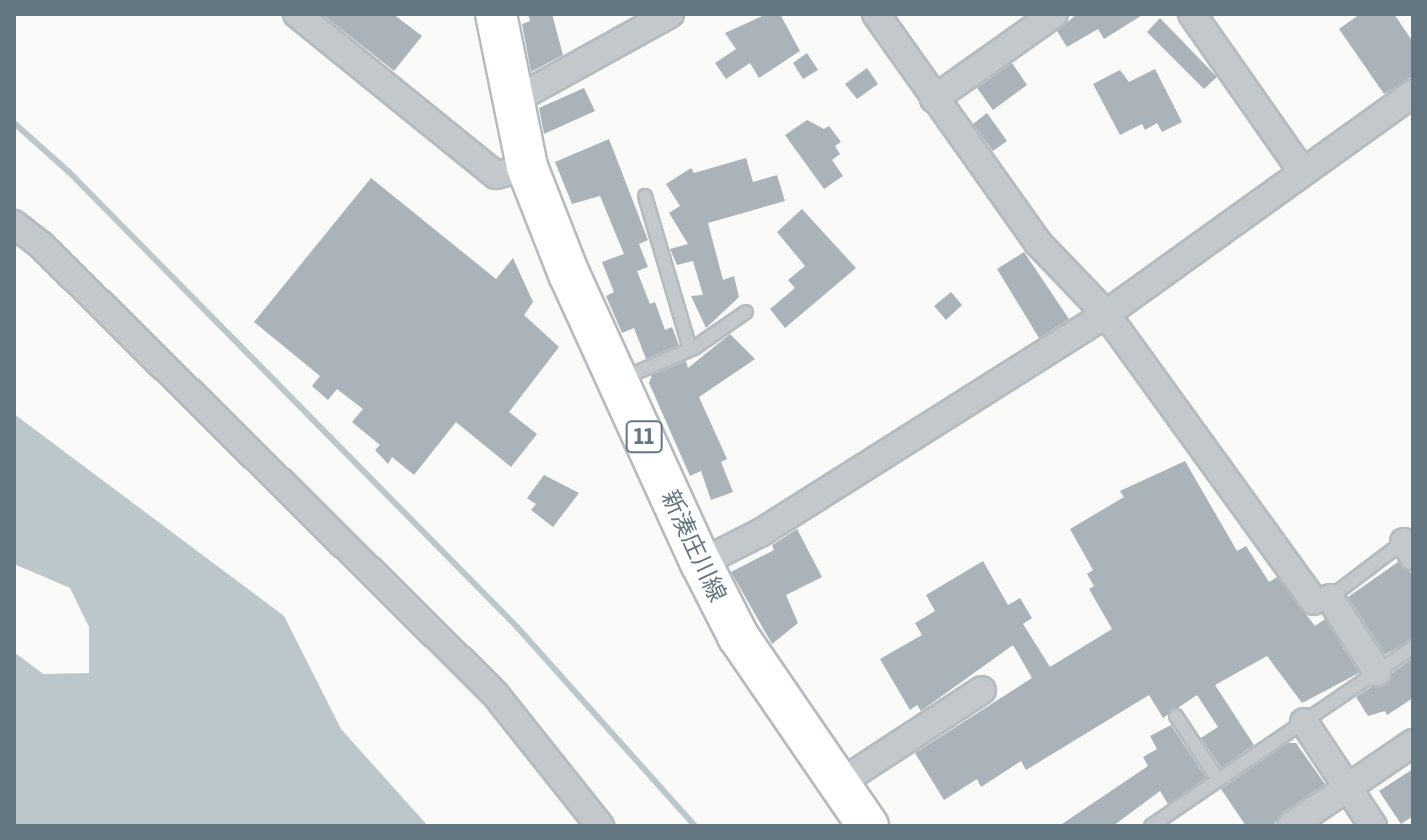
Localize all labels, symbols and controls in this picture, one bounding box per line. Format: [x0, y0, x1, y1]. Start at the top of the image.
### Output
road number: 11 [624, 419, 664, 455]
street label: 新湊庄川線 [656, 486, 732, 606]

